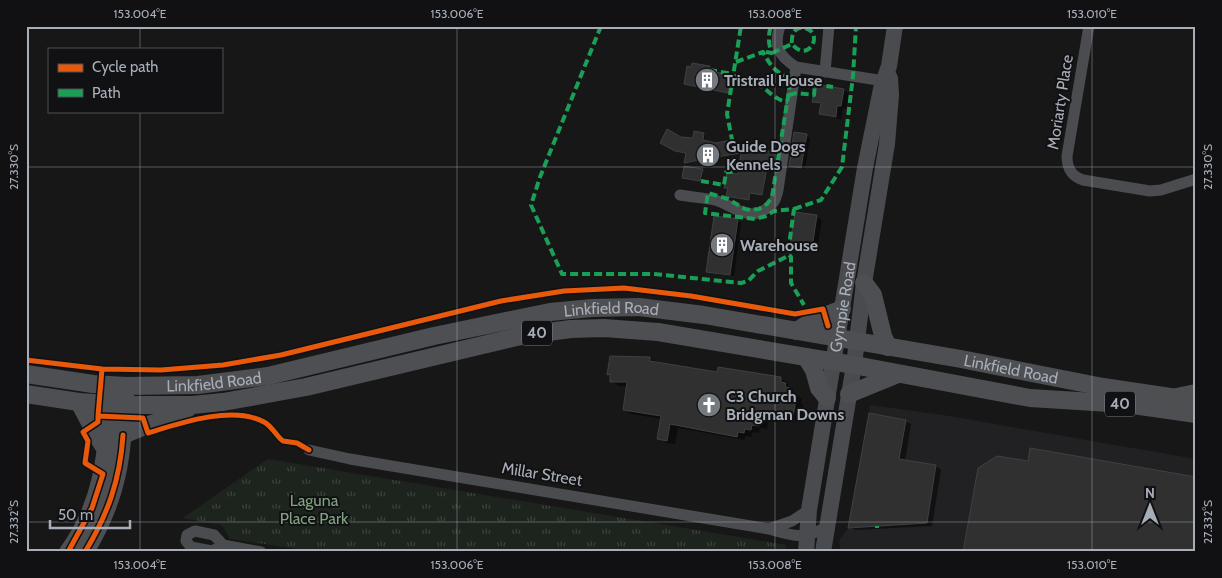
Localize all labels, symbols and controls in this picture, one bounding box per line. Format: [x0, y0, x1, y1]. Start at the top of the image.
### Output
text: 153.004°E [114, 6, 167, 21]
text: 153.006°E [431, 6, 484, 21]
text: 153.008°E [748, 6, 802, 21]
text: 153.010°E [1067, 6, 1117, 21]
legend [48, 48, 222, 112]
street label: Moriarty Place [1043, 53, 1077, 151]
text: Cycle path [92, 58, 158, 76]
building icon: Tristrail House [694, 67, 720, 93]
place label: Tristrail House [724, 71, 822, 90]
text: Path [92, 84, 121, 102]
place label: Guide Dogs Kennels [726, 137, 806, 174]
building icon: Guide Dogs Kennels [695, 142, 721, 168]
text: 27.330°S [6, 144, 21, 190]
text: 27.330°S [1200, 144, 1215, 190]
building icon: Warehouse [709, 232, 735, 258]
place label: Warehouse [740, 236, 818, 255]
street label: Gympie Road [825, 260, 859, 354]
street label: Linkfield Road [563, 297, 660, 320]
road number: 40 [522, 320, 552, 346]
street label: Linkfield Road [962, 350, 1060, 387]
street label: Linkfield Road [166, 367, 263, 395]
place label: C3 Church Bridgman Downs [726, 387, 844, 424]
church icon: C3 Church Bridgman Downs [696, 392, 722, 418]
road number: 40 [1105, 392, 1135, 416]
street label: Millar Street [500, 458, 584, 490]
north arrow [1124, 480, 1174, 530]
text: N [1145, 484, 1155, 502]
park label: Laguna Place Park [280, 491, 349, 528]
scale bar [50, 498, 130, 530]
text: 27.332°S [6, 500, 21, 544]
text: 27.332°S [1200, 500, 1215, 544]
text: 50 m [58, 506, 93, 524]
text: 153.004°E [114, 557, 167, 572]
text: 153.006°E [431, 557, 484, 572]
text: 153.008°E [748, 557, 802, 572]
text: 153.010°E [1067, 557, 1117, 572]

